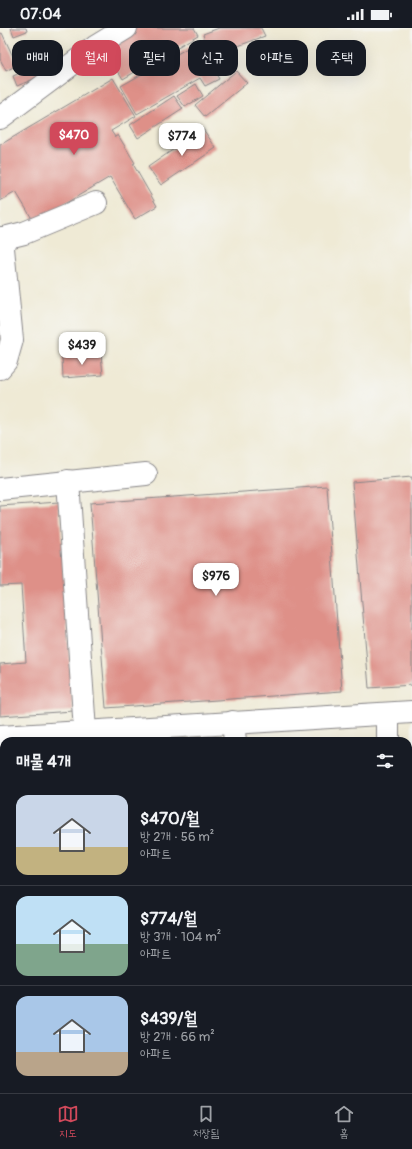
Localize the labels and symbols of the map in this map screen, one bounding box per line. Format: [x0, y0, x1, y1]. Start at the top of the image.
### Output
pin: $470 [50, 122, 98, 156]
pin: $774 [158, 123, 206, 157]
pin: $439 [58, 332, 106, 366]
pin: $976 [192, 563, 240, 597]

